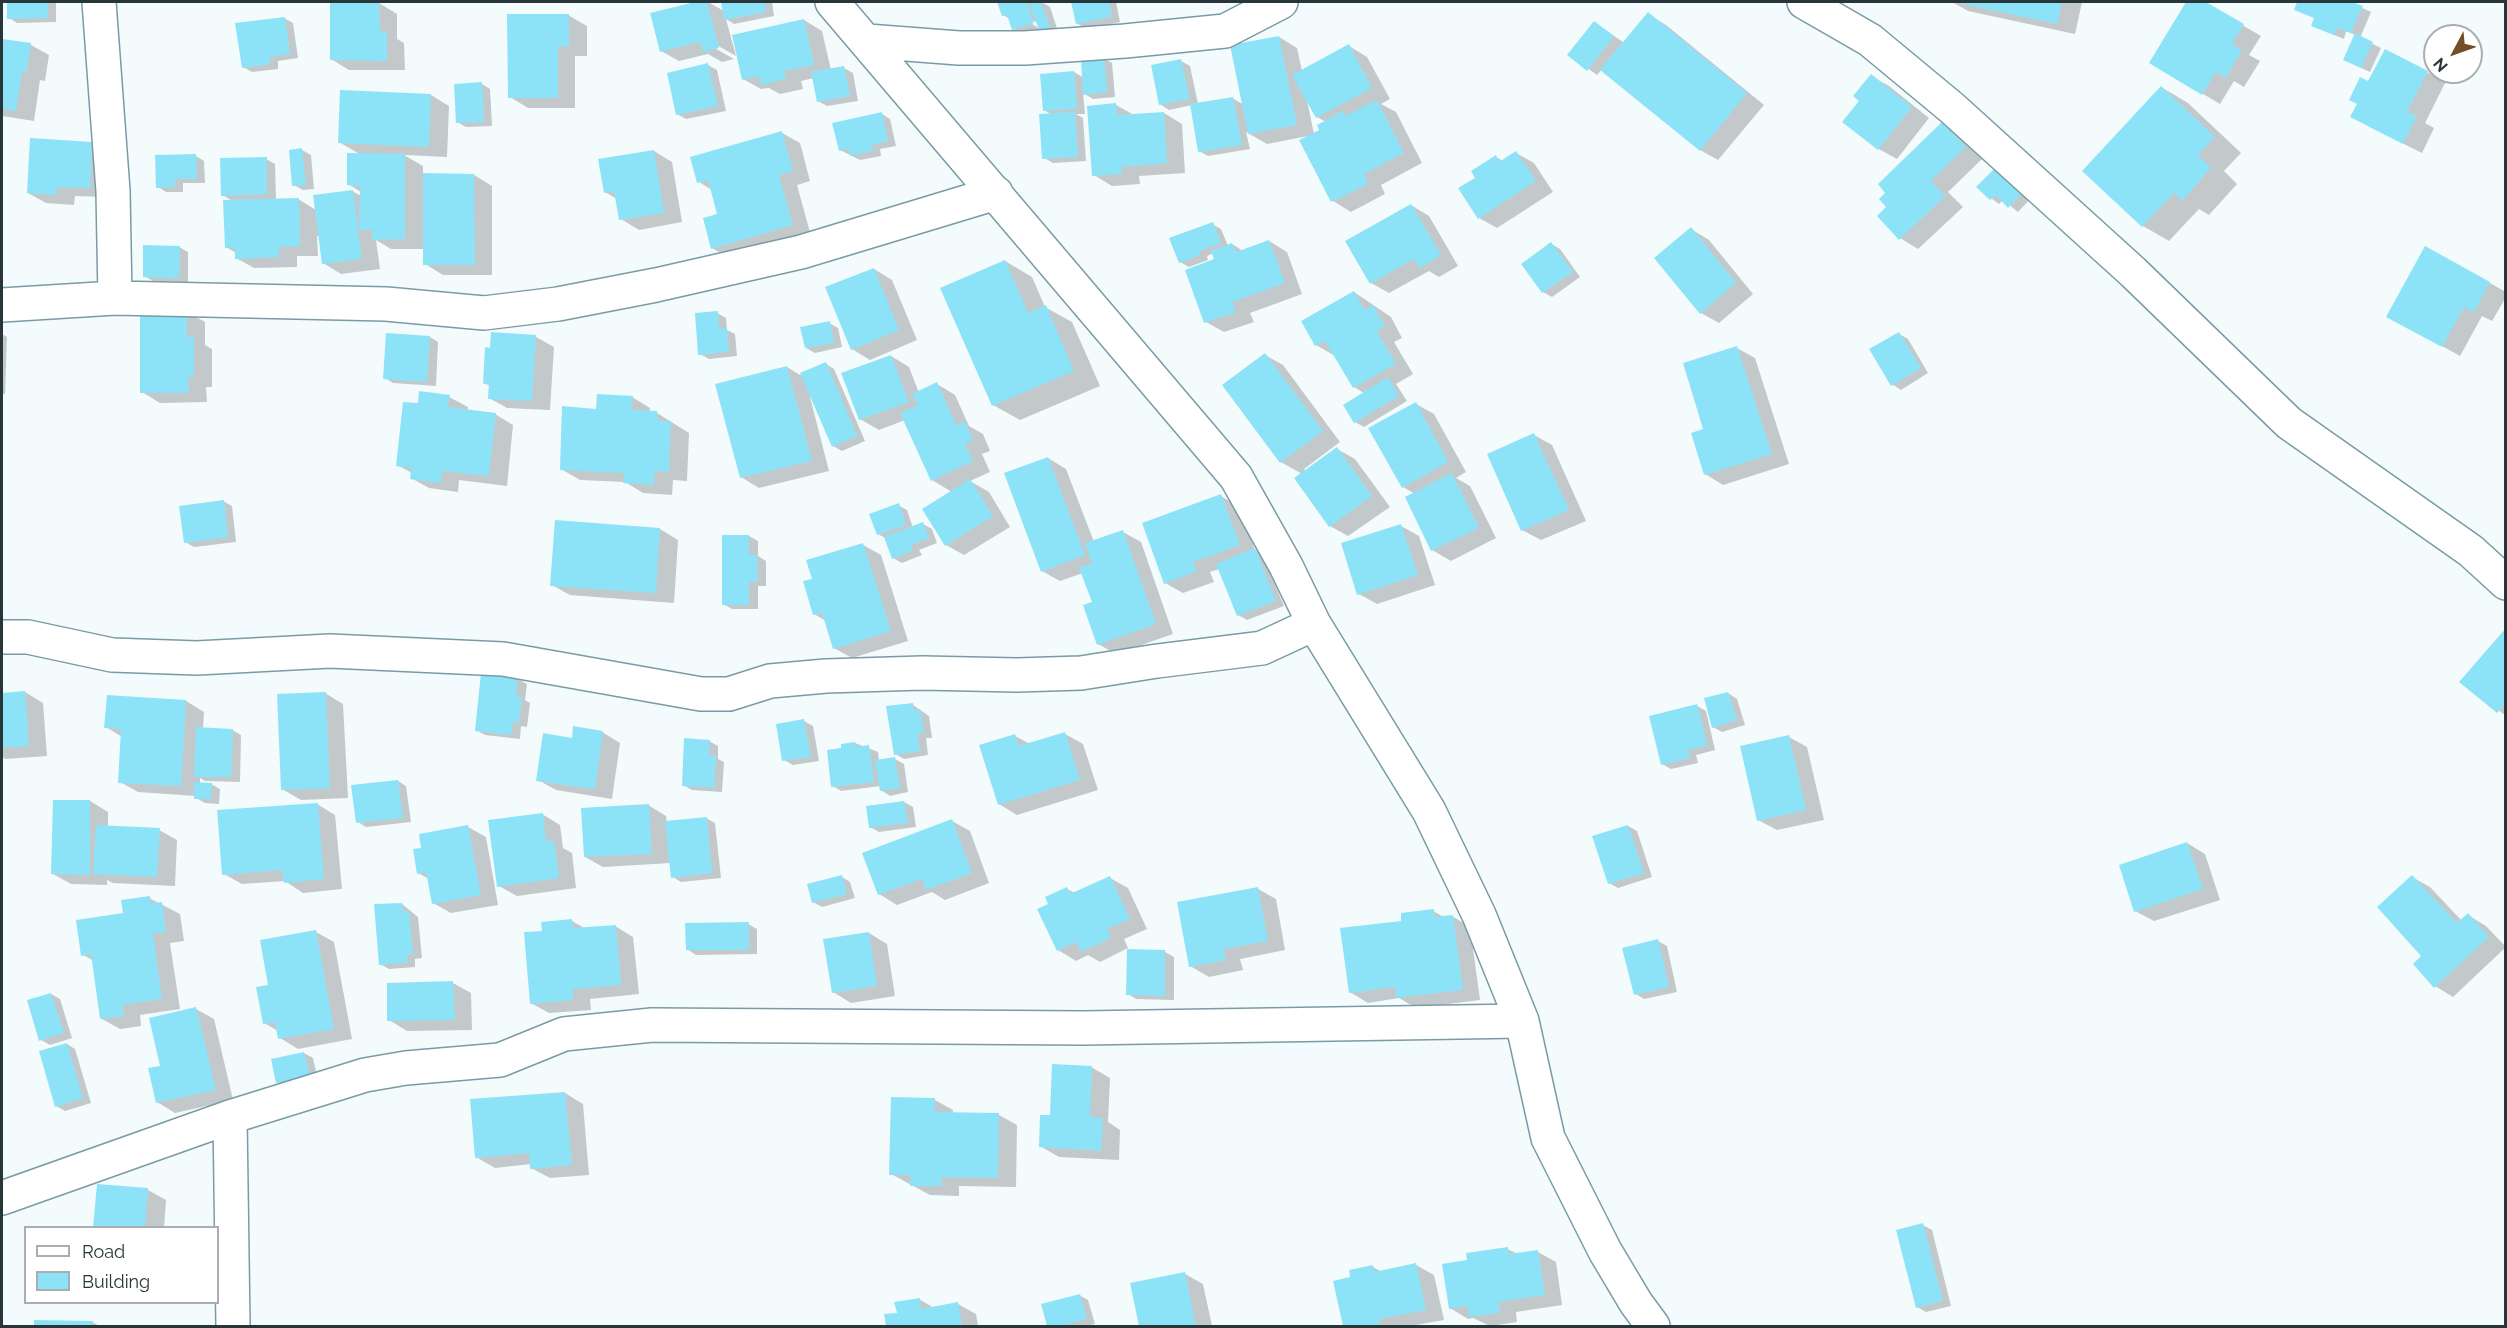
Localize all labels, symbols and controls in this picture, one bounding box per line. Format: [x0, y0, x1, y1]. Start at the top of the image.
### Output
north arrow [2423, 24, 2483, 84]
text: N [2429, 54, 2452, 76]
legend [24, 1226, 219, 1304]
text: Road [82, 1241, 125, 1262]
text: Building [82, 1271, 150, 1292]

